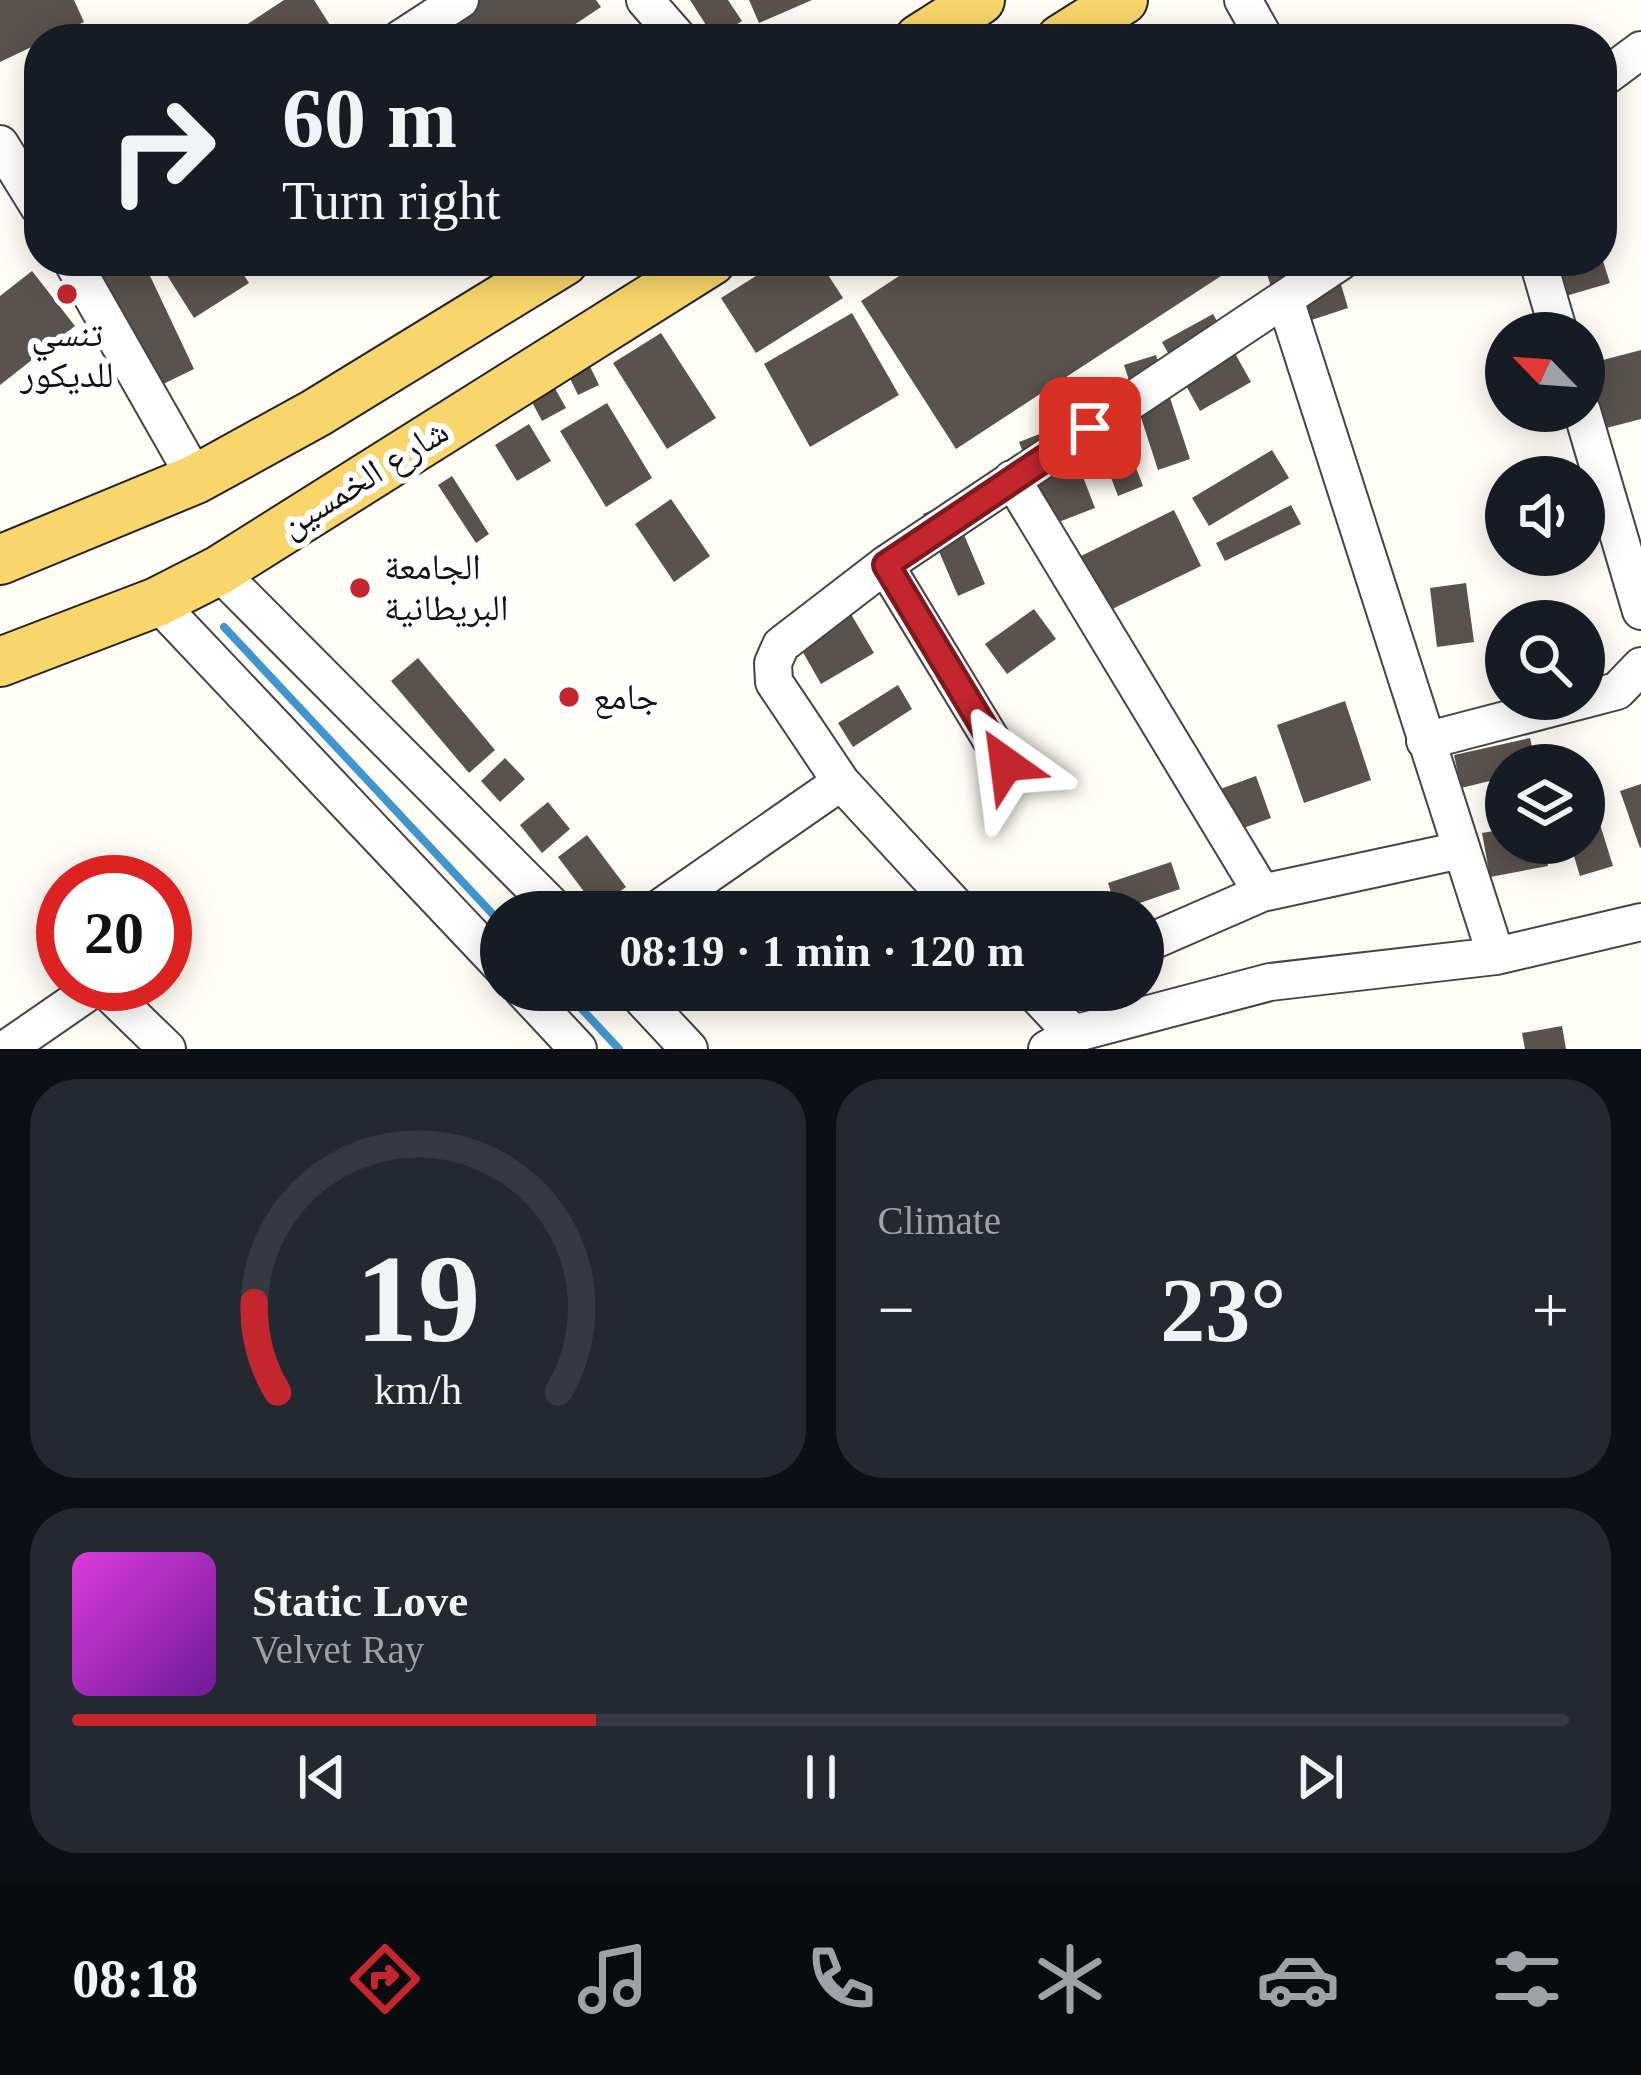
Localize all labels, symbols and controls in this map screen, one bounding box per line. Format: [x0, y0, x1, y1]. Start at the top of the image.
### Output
icon: right [84, 72, 240, 228]
text: 60 m [282, 72, 457, 165]
text: Turn right [282, 171, 501, 231]
marker: تنسي للديكور [54, 281, 80, 307]
north arrow [1485, 312, 1605, 432]
map controls [1485, 312, 1605, 864]
place label: تنسي للديكور [19, 314, 114, 395]
pin [1039, 377, 1141, 479]
icon: arrive [1057, 395, 1123, 461]
street label: شارع الخمسين [273, 411, 456, 547]
button: sound [1485, 456, 1605, 576]
place label: الجامعة البريطانية [384, 547, 509, 628]
marker: الجامعة البريطانية [347, 575, 373, 601]
button: search [1485, 600, 1605, 720]
place label: جامع [593, 677, 659, 719]
marker: جامع [556, 684, 582, 710]
position arrow [943, 701, 1069, 827]
button: layers [1485, 744, 1605, 864]
speed limit sign: 20 [36, 855, 192, 1011]
text: 08:19 · 1 min · 120 m [620, 926, 1025, 976]
text: Climate [878, 1199, 1001, 1242]
text: 19 [355, 1230, 480, 1368]
text: 23° [1160, 1261, 1286, 1360]
text: − [878, 1273, 915, 1346]
text: + [1532, 1273, 1569, 1346]
text: km/h [374, 1365, 462, 1412]
text: Static Love [252, 1576, 468, 1626]
text: Velvet Ray [252, 1628, 424, 1671]
icon: previous [289, 1744, 355, 1810]
icon: pause [788, 1744, 854, 1810]
icon: next [1287, 1744, 1353, 1810]
icon: directions [343, 1937, 427, 2021]
icon: music [571, 1937, 655, 2021]
icon: phone [799, 1937, 883, 2021]
icon: climate [1028, 1937, 1112, 2021]
icon: car [1256, 1937, 1340, 2021]
icon: filters [1485, 1937, 1569, 2021]
text: 08:18 [72, 1949, 198, 2009]

